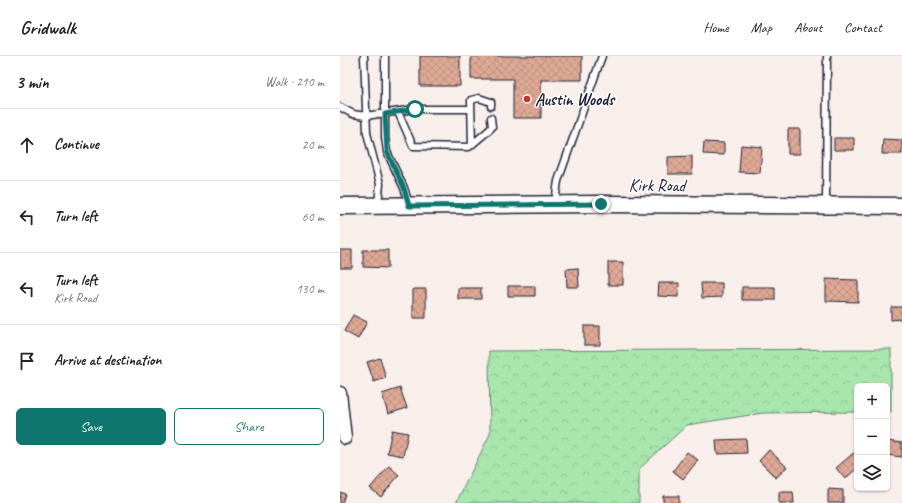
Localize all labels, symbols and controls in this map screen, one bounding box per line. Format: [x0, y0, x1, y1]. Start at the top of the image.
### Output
text: Gridwalk [20, 16, 76, 40]
text: Home [703, 19, 729, 36]
text: Map [751, 19, 772, 36]
text: About [794, 19, 822, 36]
text: Contact [844, 19, 882, 36]
text: 3 min [16, 72, 49, 93]
text: Walk · 210 m [265, 74, 324, 90]
place label: Austin Woods [535, 89, 616, 110]
marker: Austin Woods [522, 94, 532, 104]
route start [406, 100, 424, 118]
icon: ahead [16, 134, 38, 156]
text: Continue [54, 135, 99, 154]
text: 20 m [302, 137, 324, 153]
street label: Kirk Road [629, 175, 688, 196]
route end [592, 195, 610, 213]
icon: left [16, 206, 38, 228]
text: Turn left [54, 207, 97, 226]
text: 60 m [302, 209, 324, 225]
text: Turn left [54, 271, 97, 290]
icon: left [16, 278, 38, 300]
text: 130 m [296, 281, 324, 297]
text: Kirk Road [54, 290, 97, 306]
icon: arrive [16, 350, 38, 372]
text: Arrive at destination [54, 351, 161, 370]
map controls [854, 383, 890, 491]
button: + [854, 383, 890, 419]
button: Save [16, 408, 166, 445]
button: Share [174, 408, 324, 445]
button: − [854, 419, 890, 455]
button: layers [854, 455, 890, 491]

